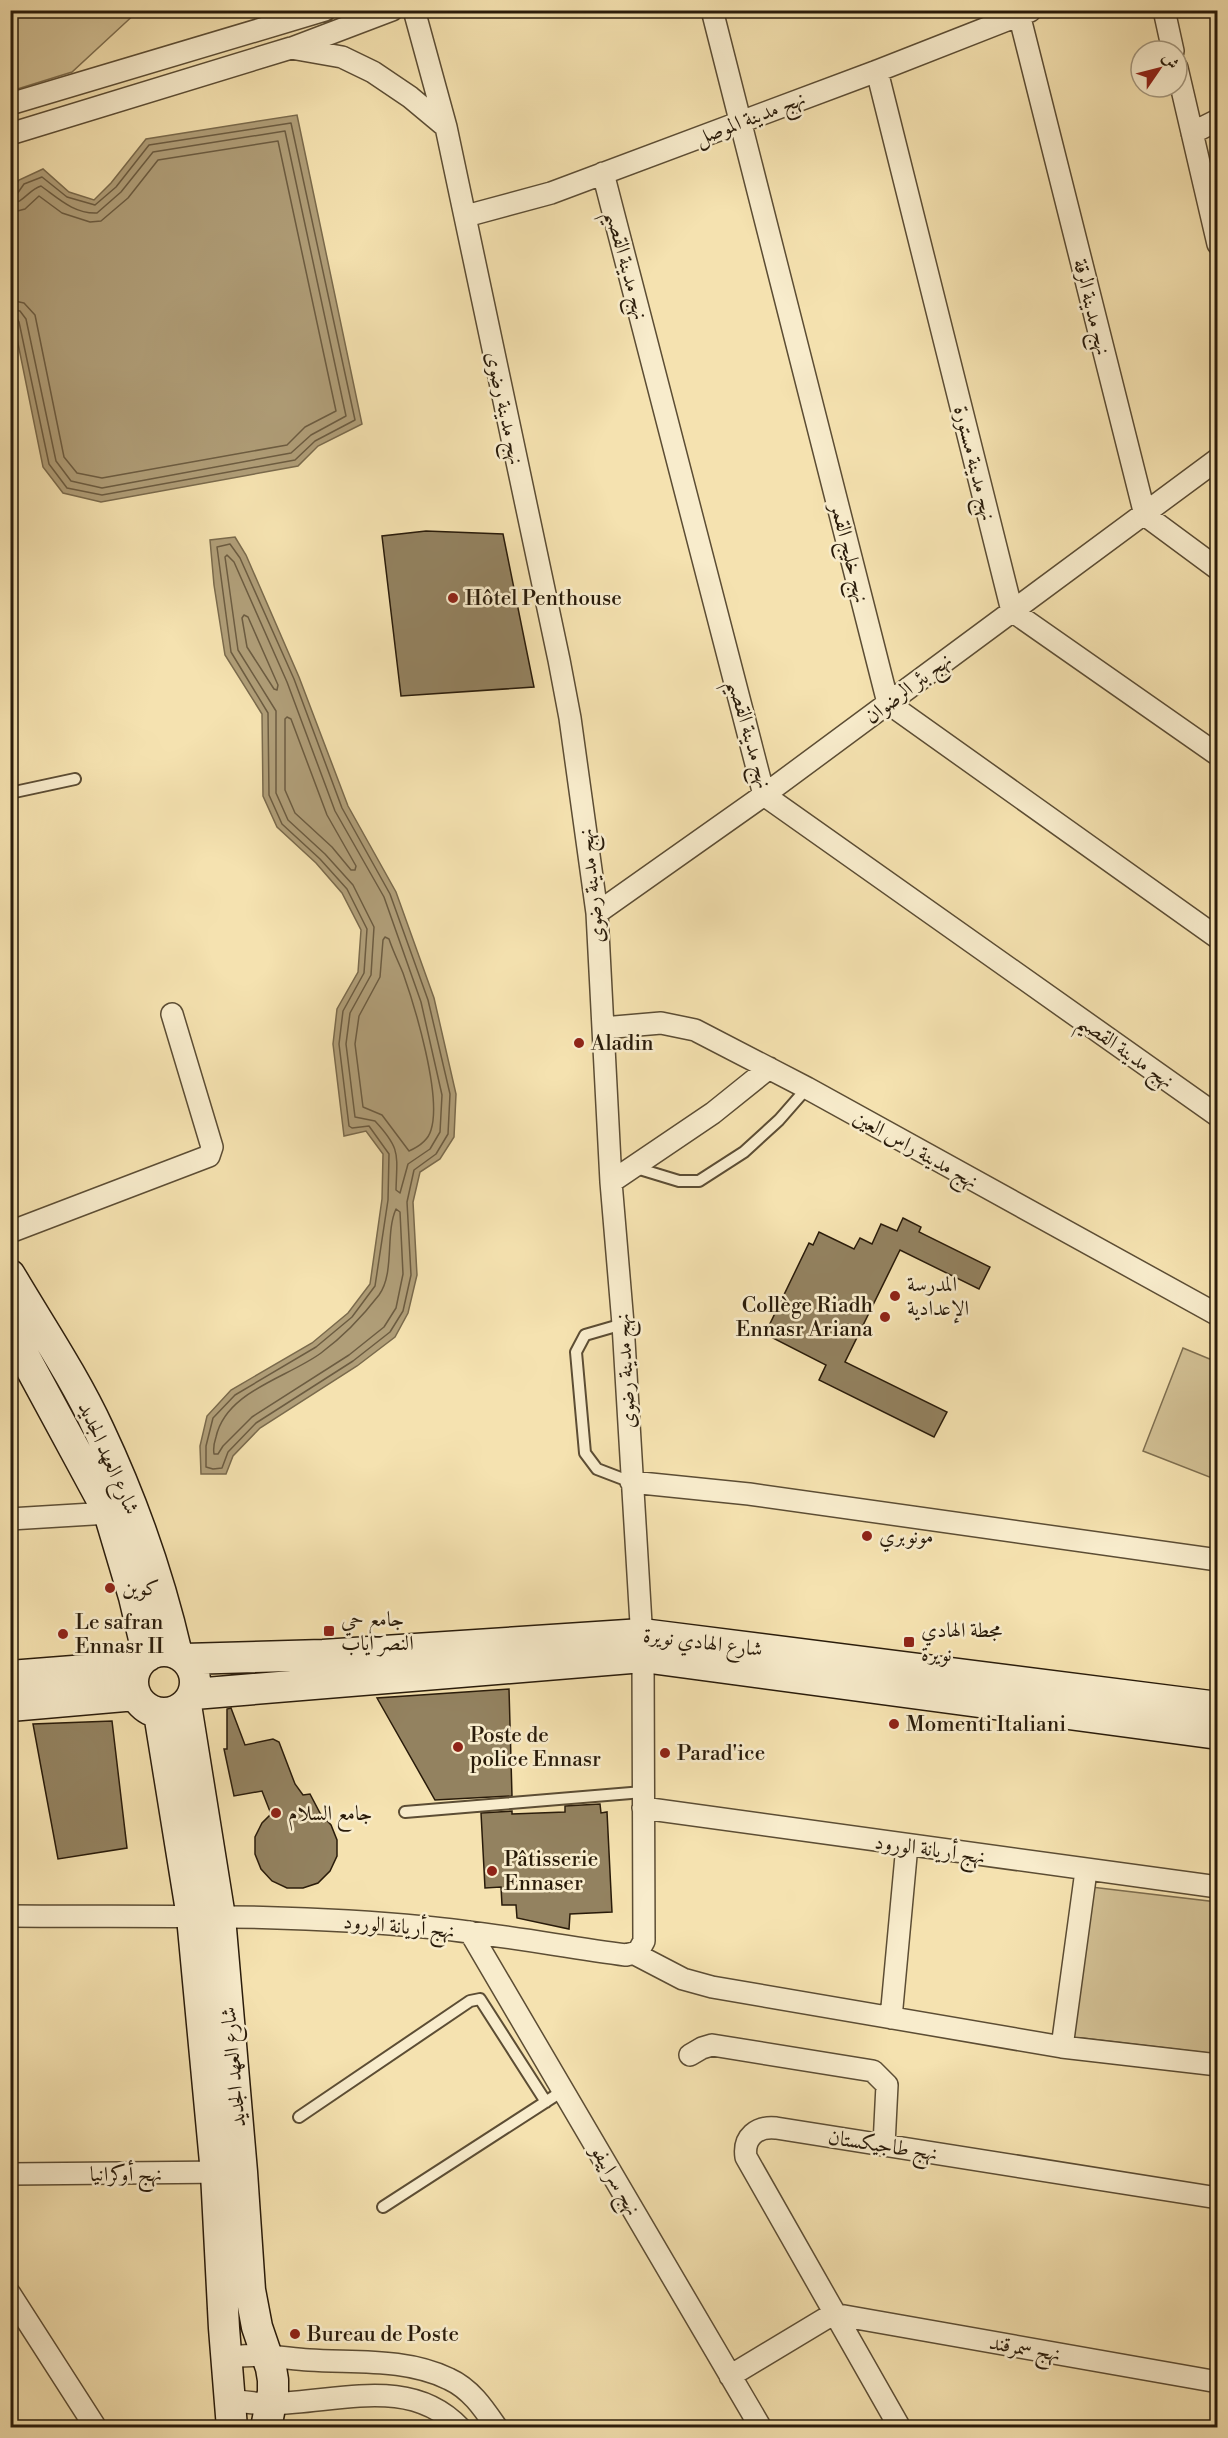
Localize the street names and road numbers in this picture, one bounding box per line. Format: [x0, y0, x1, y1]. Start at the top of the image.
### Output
street label: نهج مدينة الموصل [691, 86, 811, 157]
street label: نهج مدينة القصيم [592, 208, 653, 325]
street label: نهج مدينة الرقة [1062, 256, 1116, 359]
street label: نهج مدينة رضوى [474, 349, 529, 468]
street label: نهج مدينة مستورة [942, 403, 1001, 525]
street label: نهج خليج القمر [819, 499, 874, 607]
street label: نهج بئر الرضوان [860, 648, 960, 734]
street label: نهج مدينة القصيم [714, 677, 777, 794]
street label: نهج مدينة رضوى [573, 827, 616, 945]
street label: نهج مدينة القصيم [1068, 1009, 1179, 1100]
street label: نهج مدينة راس العين [846, 1105, 983, 1199]
street label: نهج مدينة رضوى [610, 1312, 647, 1429]
street label: شارع العهد الجديد [68, 1398, 144, 1520]
street label: شارع الهادي نويرة [641, 1623, 764, 1667]
street label: نهج أريانة الورود [872, 1826, 987, 1876]
street label: نهج أريانة الورود [342, 1906, 456, 1950]
street label: شارع العهد الجديد [216, 2005, 256, 2128]
street label: نهج طاجيكستان [825, 2124, 940, 2172]
street label: نهج سراييفو [579, 2139, 646, 2223]
street label: نهج أوكرانيا [90, 2159, 162, 2193]
street label: نهج سمرقند [986, 2330, 1063, 2373]

